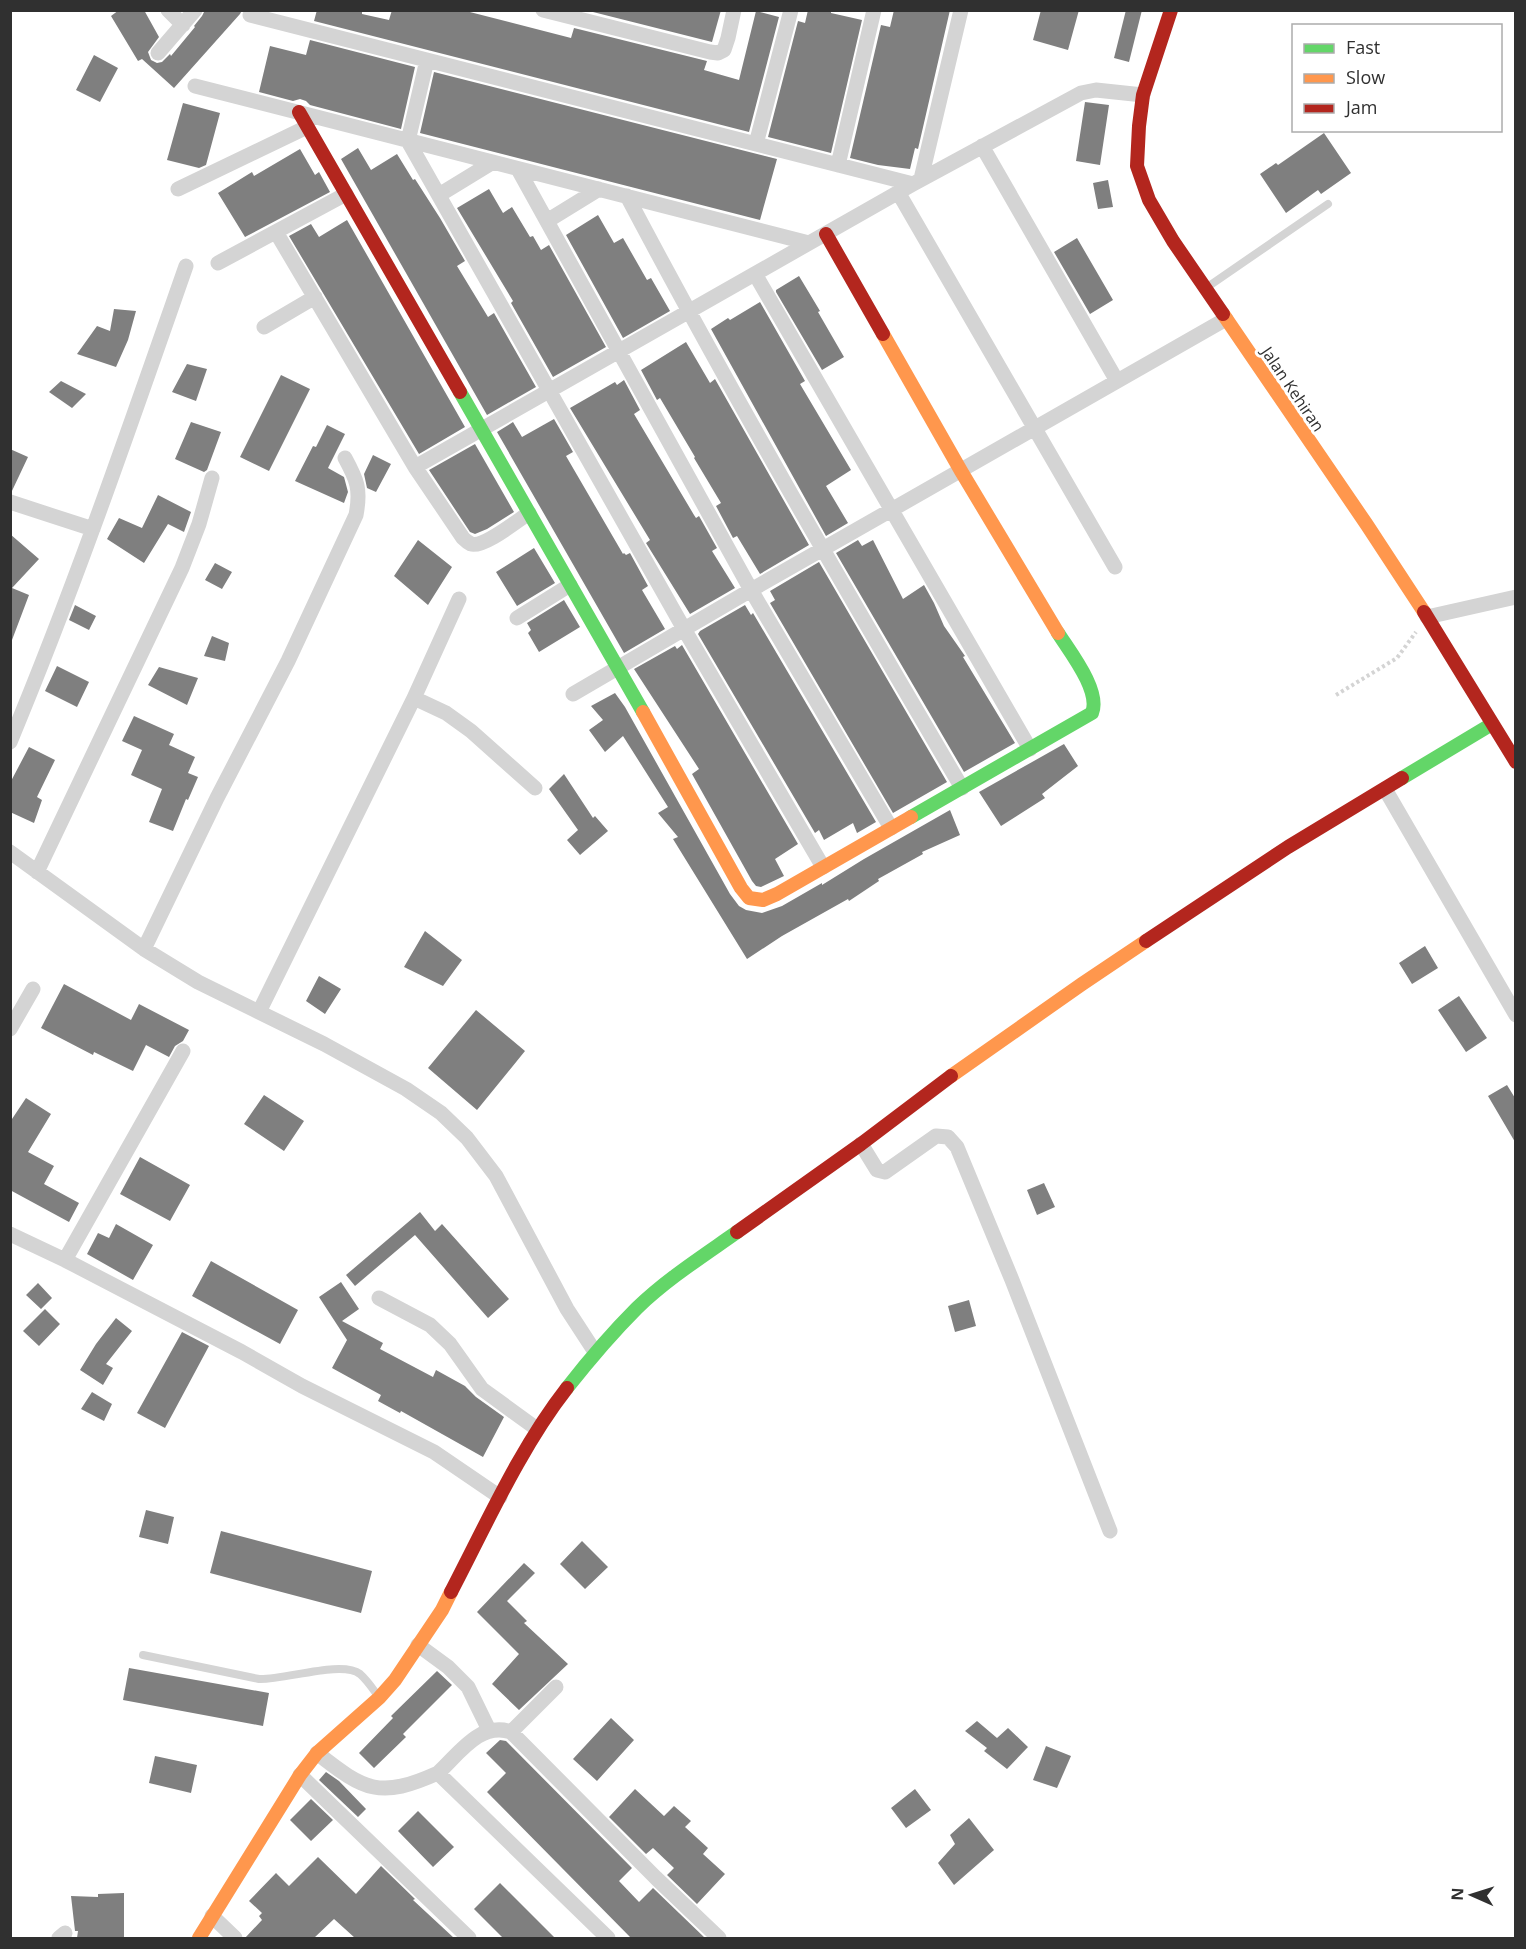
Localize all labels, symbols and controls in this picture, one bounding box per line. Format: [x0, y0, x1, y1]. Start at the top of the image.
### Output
legend [1292, 24, 1502, 132]
text: Fast [1346, 35, 1380, 59]
text: Slow [1346, 65, 1385, 89]
text: Jam [1344, 95, 1378, 119]
street label: Jalan Kehiran [1255, 341, 1330, 436]
north arrow [1442, 1865, 1502, 1925]
text: N [1446, 1887, 1468, 1901]

